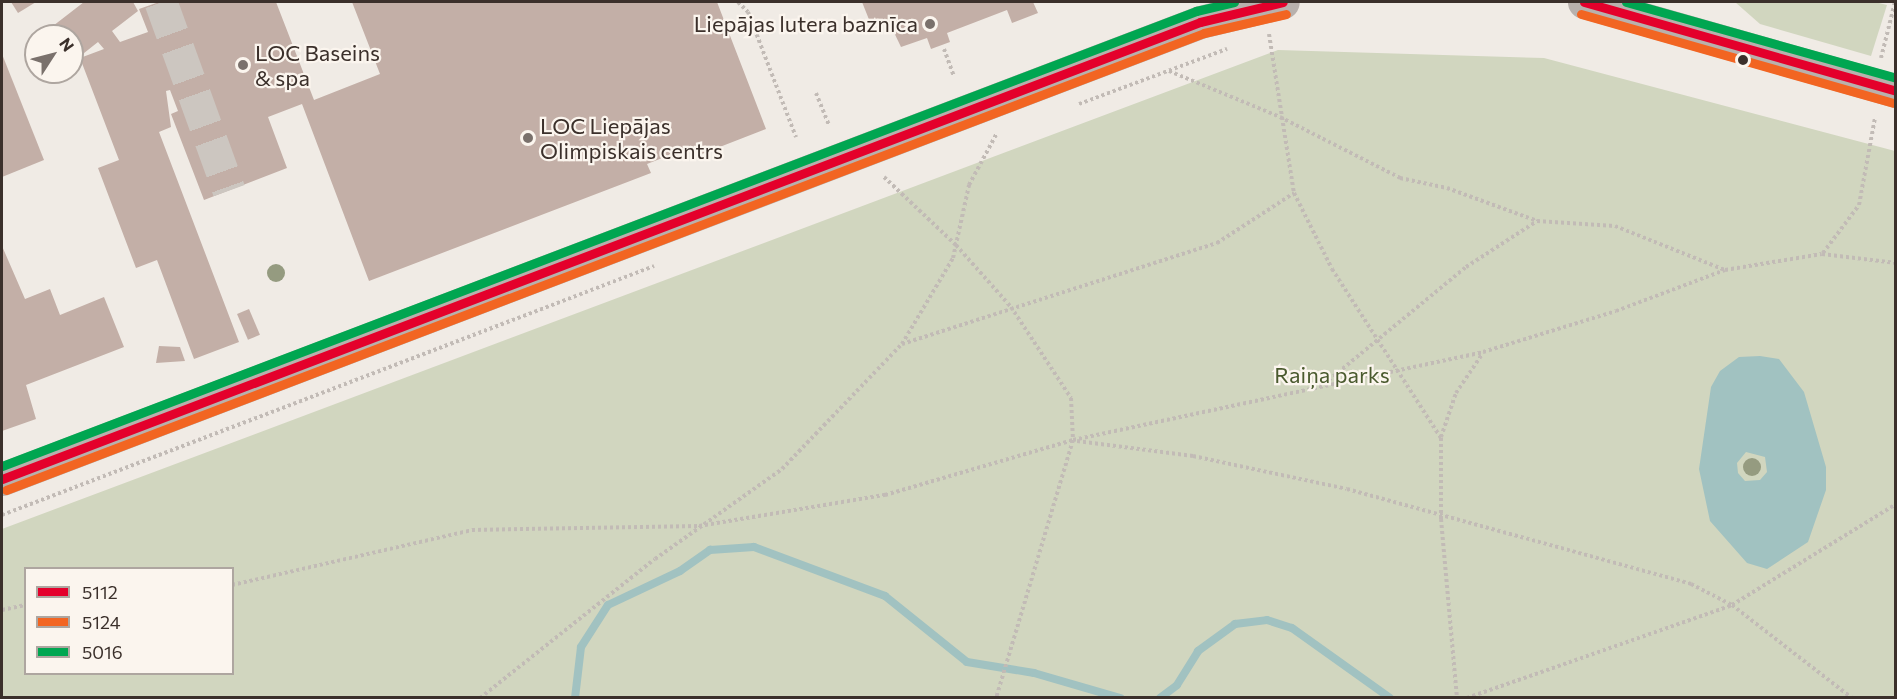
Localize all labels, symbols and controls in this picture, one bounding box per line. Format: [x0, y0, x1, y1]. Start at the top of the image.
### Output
place label: Liepājas lutera baznīca [694, 11, 918, 37]
marker: Liepājas lutera baznīca [923, 17, 937, 31]
north arrow [24, 24, 84, 84]
text: N [56, 34, 79, 55]
place label: LOC Baseins & spa [255, 39, 380, 90]
unlabelled marker [1737, 54, 1749, 66]
marker: LOC Baseins & spa [236, 58, 250, 72]
place label: LOC Liepājas Olimpiskais centrs [540, 112, 723, 164]
marker: LOC Liepājas Olimpiskais centrs [521, 131, 535, 145]
park label: Raiņa parks [1274, 362, 1390, 388]
legend [24, 567, 234, 675]
text: 5112 [82, 581, 118, 603]
text: 5124 [82, 611, 121, 633]
text: 5016 [82, 641, 123, 663]

